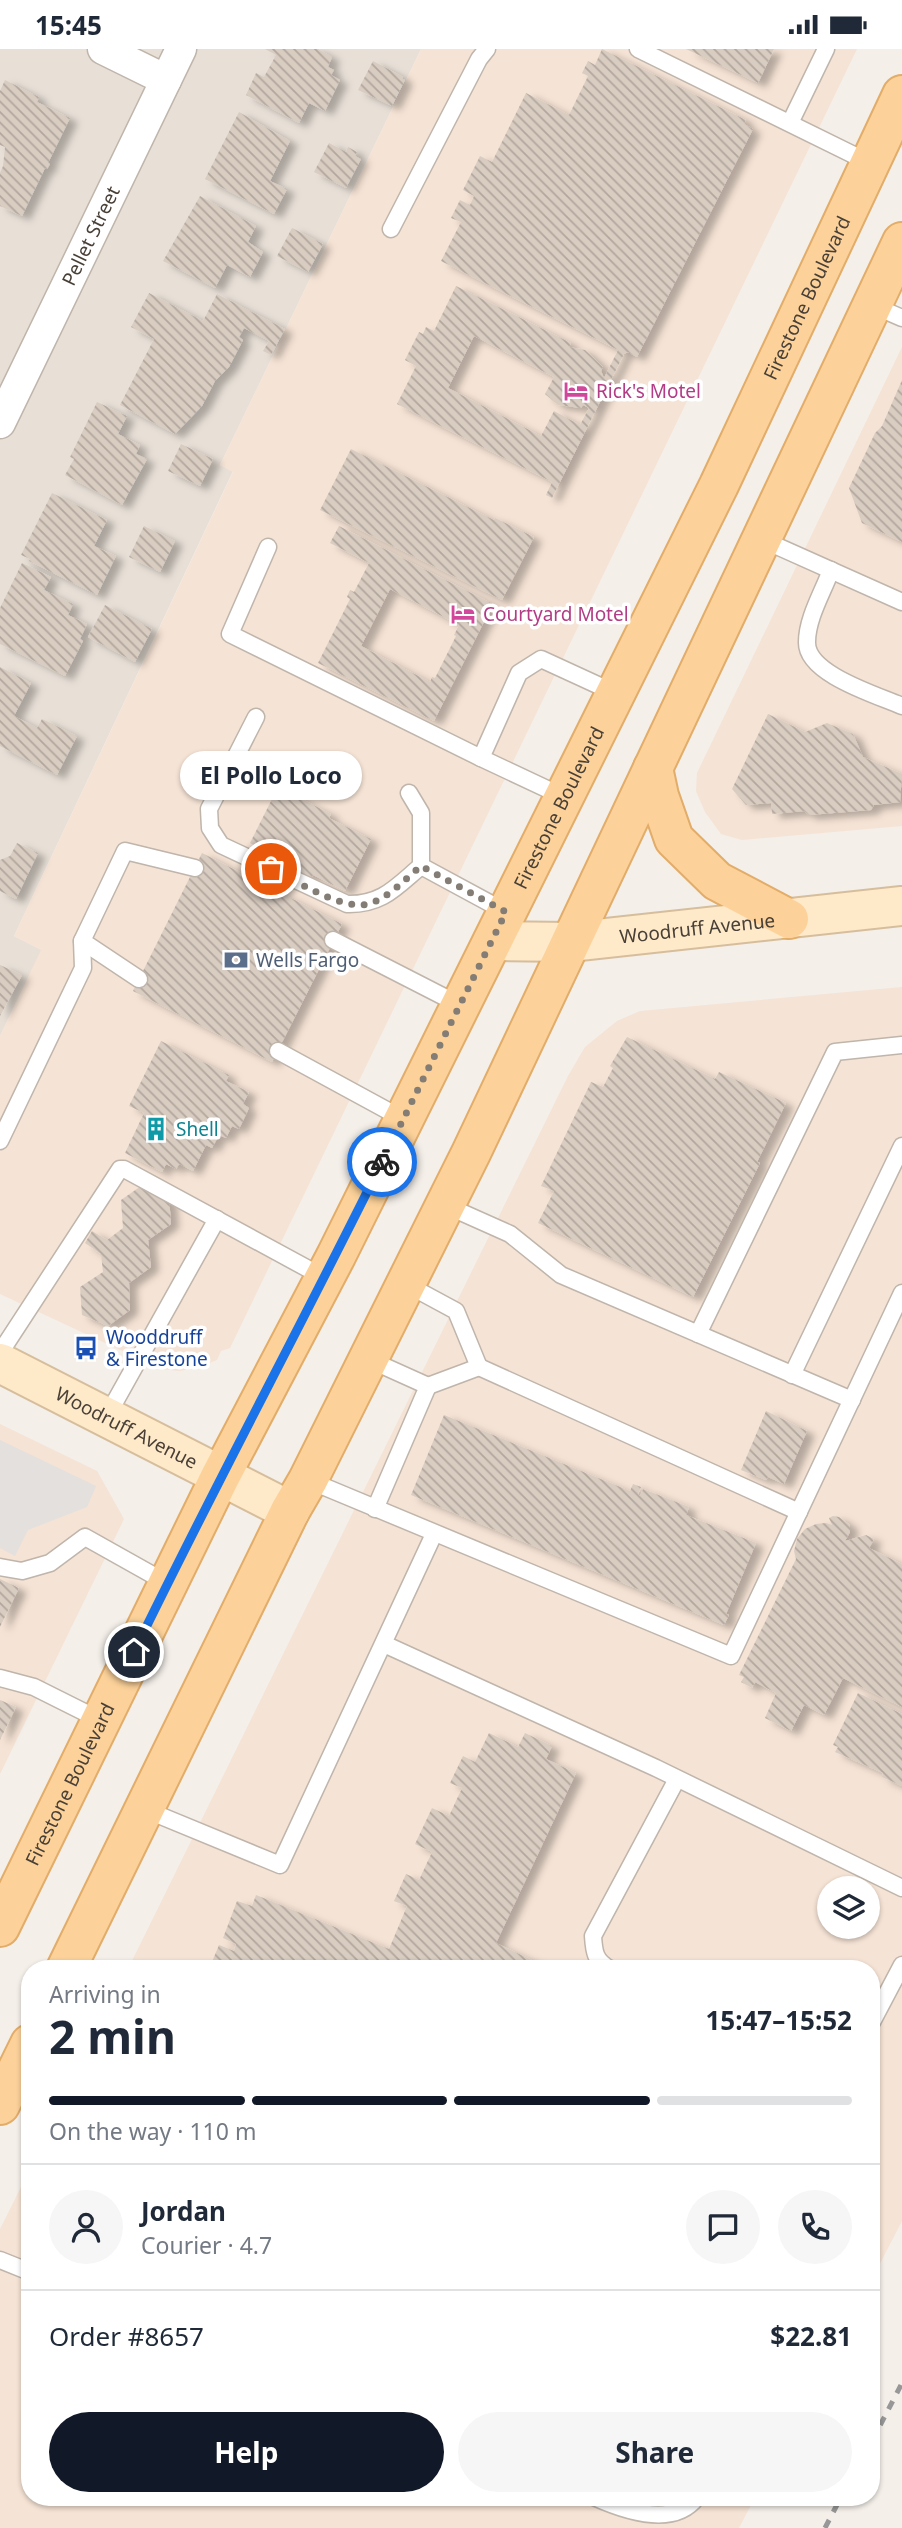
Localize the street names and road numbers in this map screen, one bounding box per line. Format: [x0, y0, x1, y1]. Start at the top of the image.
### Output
street label: Pellet Street [55, 182, 126, 290]
street label: Firestone Boulevard [757, 212, 856, 384]
street label: Firestone Boulevard [507, 722, 610, 893]
street label: Woodruff Avenue [618, 907, 776, 950]
street label: Woodruff Avenue [51, 1380, 202, 1475]
street label: Firestone Boulevard [19, 1698, 121, 1870]

